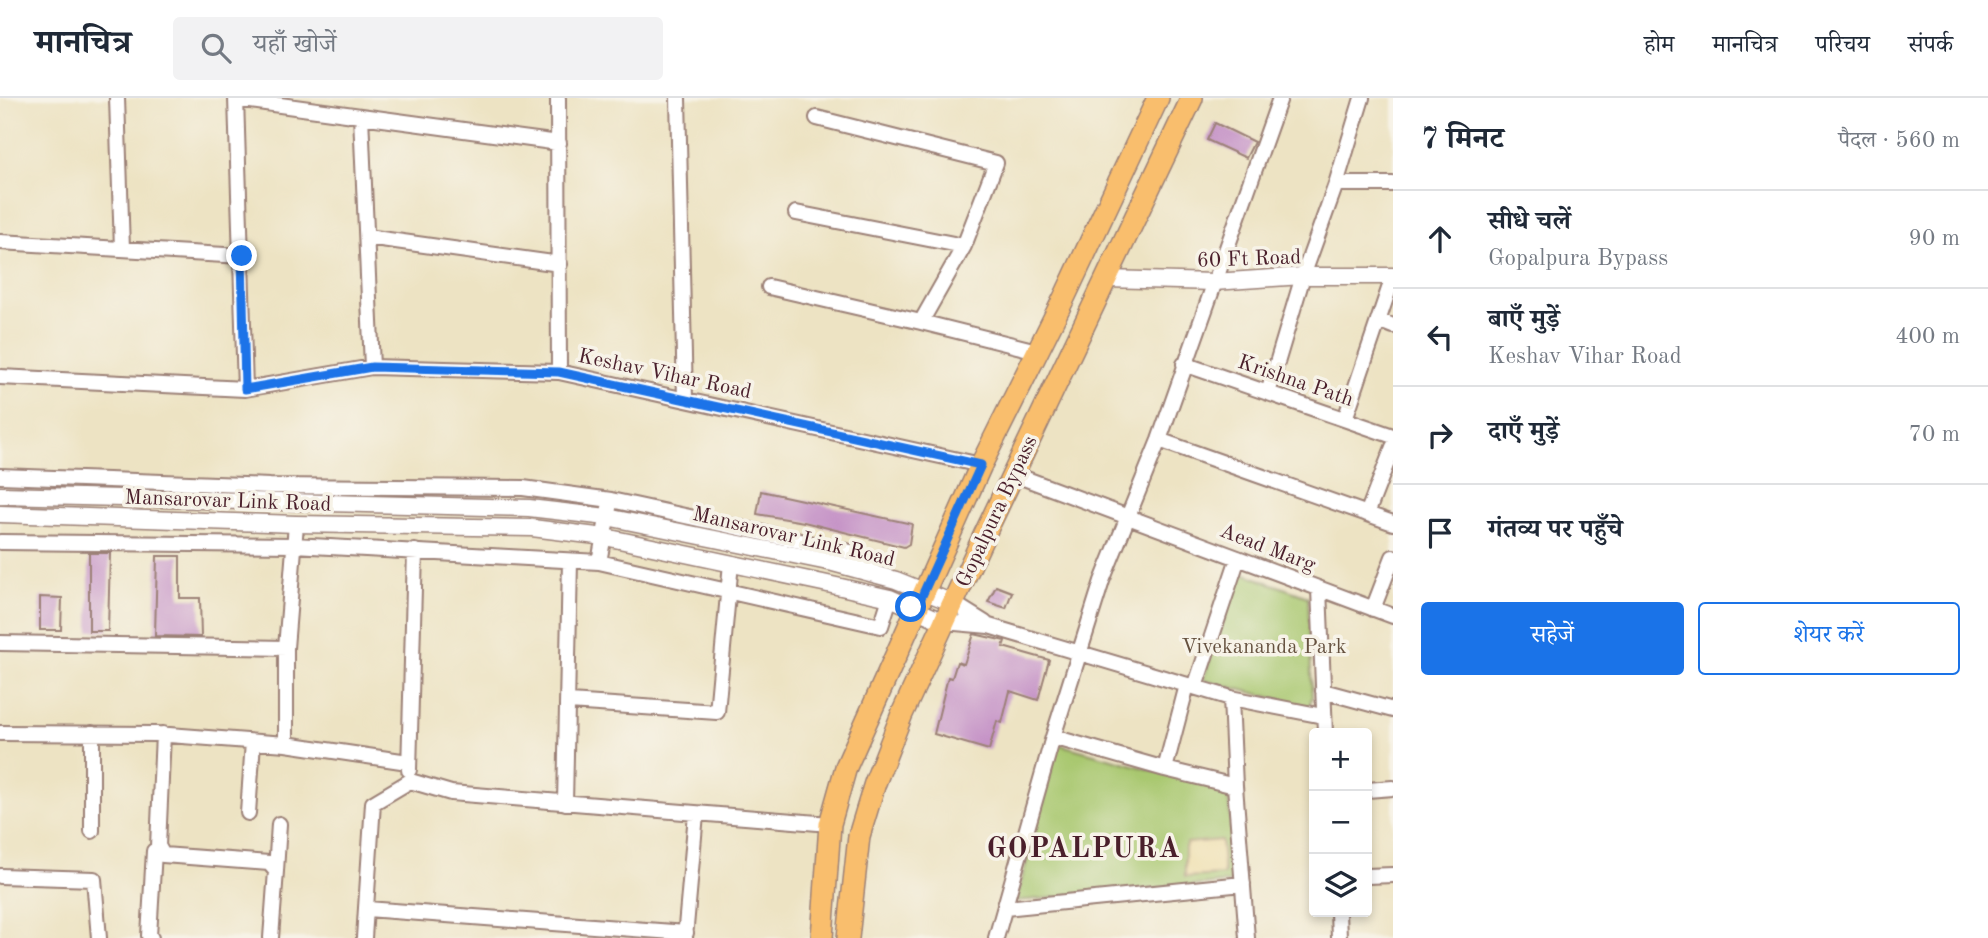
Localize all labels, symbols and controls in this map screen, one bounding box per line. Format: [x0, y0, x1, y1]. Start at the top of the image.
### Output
search box [173, 17, 663, 80]
text: मानचित्र [35, 28, 131, 61]
icon: search [197, 29, 235, 67]
text: यहाँ खोजें [253, 32, 337, 58]
text: होम [1644, 34, 1674, 58]
text: मानचित्र [1712, 34, 1778, 58]
text: परिचय [1816, 34, 1870, 58]
text: संपर्क [1908, 34, 1953, 58]
text: 7 मिनट [1421, 125, 1504, 155]
text: पैदल · 560 m [1838, 129, 1960, 152]
text: सीधे चलें [1488, 209, 1571, 235]
icon: ahead [1421, 220, 1459, 258]
text: 90 m [1909, 227, 1960, 250]
route end [226, 240, 257, 271]
street label: 60 Ft Road [1196, 247, 1302, 272]
text: Gopalpura Bypass [1488, 247, 1668, 270]
text: बाएँ मुड़ें [1488, 307, 1560, 333]
icon: left [1421, 318, 1459, 356]
text: 400 m [1895, 325, 1960, 348]
text: Keshav Vihar Road [1488, 345, 1682, 368]
street label: Keshav Vihar Road [576, 346, 753, 403]
street label: Krishna Path [1235, 352, 1356, 411]
icon: right [1421, 416, 1459, 454]
text: दाएँ मुड़ें [1488, 419, 1559, 445]
text: 70 m [1909, 423, 1960, 446]
street label: Gopalpura Bypass [953, 433, 1042, 591]
street label: Mansarovar Link Road [124, 487, 332, 516]
street label: Mansarovar Link Road [690, 504, 897, 571]
icon: arrive [1421, 514, 1459, 552]
text: गंतव्य पर पहुँचे [1488, 517, 1623, 543]
street label: Aead Marg [1217, 521, 1319, 577]
route start [895, 591, 926, 622]
button: सहेजें [1421, 602, 1684, 675]
button: शेयर करें [1698, 602, 1960, 675]
park label: Vivekananda Park [1181, 637, 1347, 658]
map controls [1309, 728, 1372, 917]
button: + [1309, 728, 1372, 791]
button: − [1309, 791, 1372, 854]
district label: GOPALPURA [986, 836, 1182, 864]
button: layers [1309, 854, 1372, 917]

